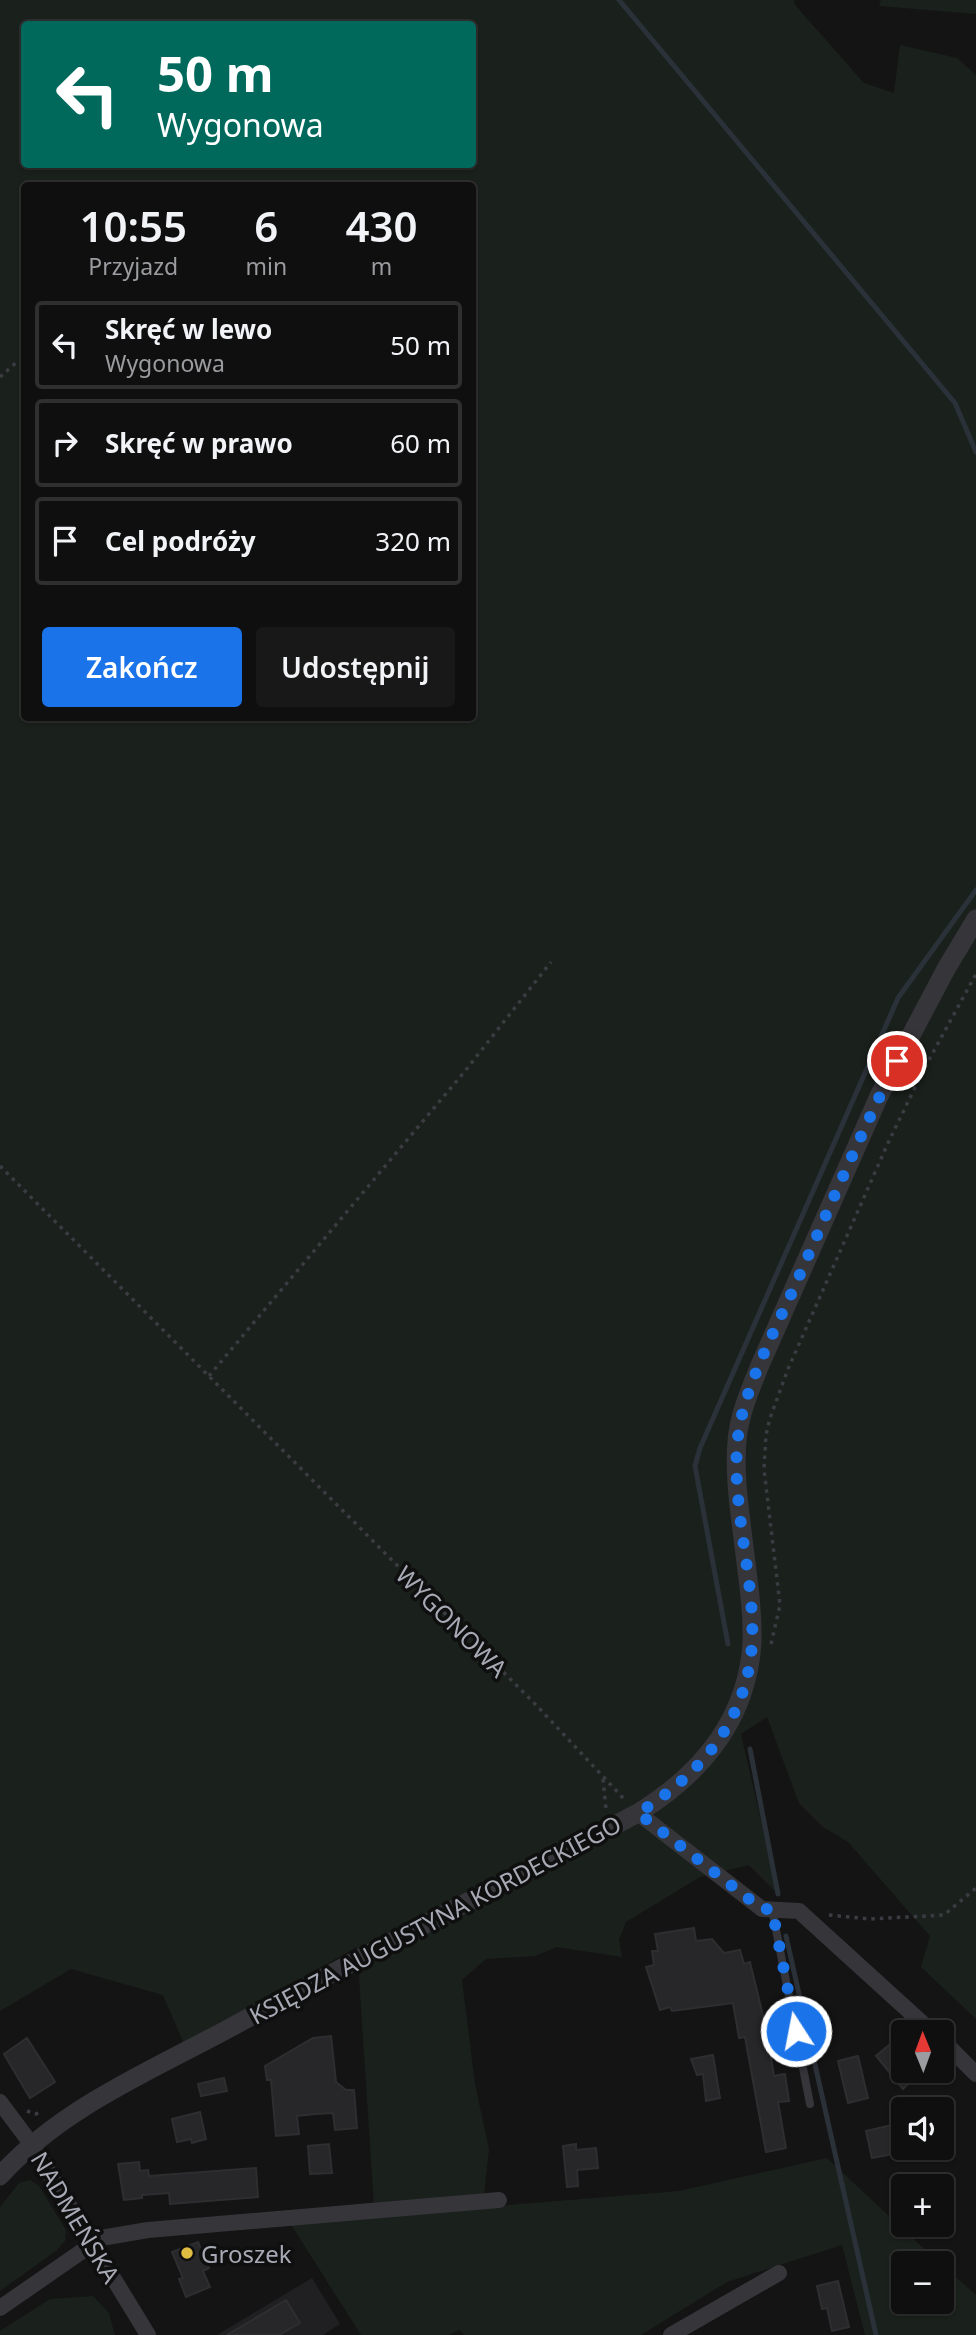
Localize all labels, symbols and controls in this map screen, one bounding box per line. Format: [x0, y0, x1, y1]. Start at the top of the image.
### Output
text: 50 m [157, 40, 274, 106]
icon: left [42, 49, 133, 140]
text: Wygonowa [157, 103, 324, 146]
text: 10:55 [79, 197, 187, 254]
text: 6 [254, 197, 278, 254]
text: 430 [346, 197, 418, 254]
text: Przyjazd [88, 250, 178, 282]
text: min [245, 250, 287, 282]
text: m [371, 250, 392, 282]
text: Skręć w lewo [105, 311, 272, 347]
icon: left [46, 326, 84, 364]
text: 50 m [390, 327, 451, 363]
text: Wygonowa [105, 347, 225, 379]
icon: right [46, 424, 84, 462]
text: Skręć w prawo [105, 425, 293, 461]
text: 60 m [390, 425, 451, 461]
icon: arrive [46, 522, 84, 560]
text: Cel podróży [105, 523, 256, 559]
text: 320 m [375, 523, 451, 559]
button: Zakończ [42, 627, 242, 707]
button: Udostępnij [256, 627, 455, 707]
pin [867, 1031, 927, 1091]
icon: arrive [878, 1042, 916, 1080]
street label: WYGONOWA [389, 1558, 515, 1684]
street label: KSIĘDZA AUGUSTYNA KORDECKIEGO [243, 1807, 627, 2031]
position arrow [759, 1994, 833, 2068]
north arrow [891, 2020, 954, 2082]
map controls [891, 2020, 954, 2314]
button: sound [891, 2097, 954, 2160]
street label: NADMEŃSKA [24, 2145, 129, 2289]
button: + [891, 2174, 954, 2237]
place label: Groszek [201, 2237, 292, 2270]
marker: Groszek [179, 2245, 195, 2261]
button: − [891, 2251, 954, 2314]

